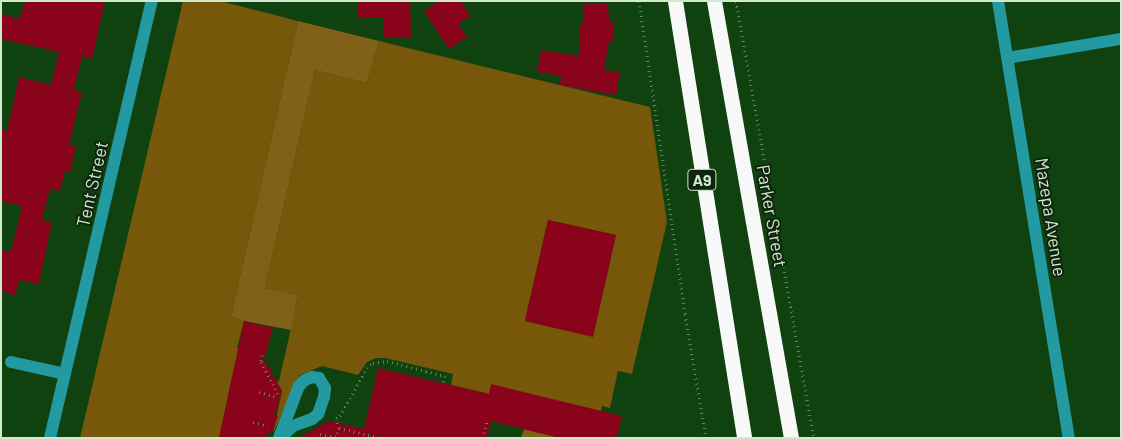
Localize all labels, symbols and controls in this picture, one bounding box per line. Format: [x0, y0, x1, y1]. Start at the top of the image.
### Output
street label: Tent Street [72, 139, 112, 229]
street label: Mazepa Avenue [1031, 156, 1071, 278]
street label: Parker Street [752, 163, 792, 269]
road number: A9 [687, 166, 717, 194]

